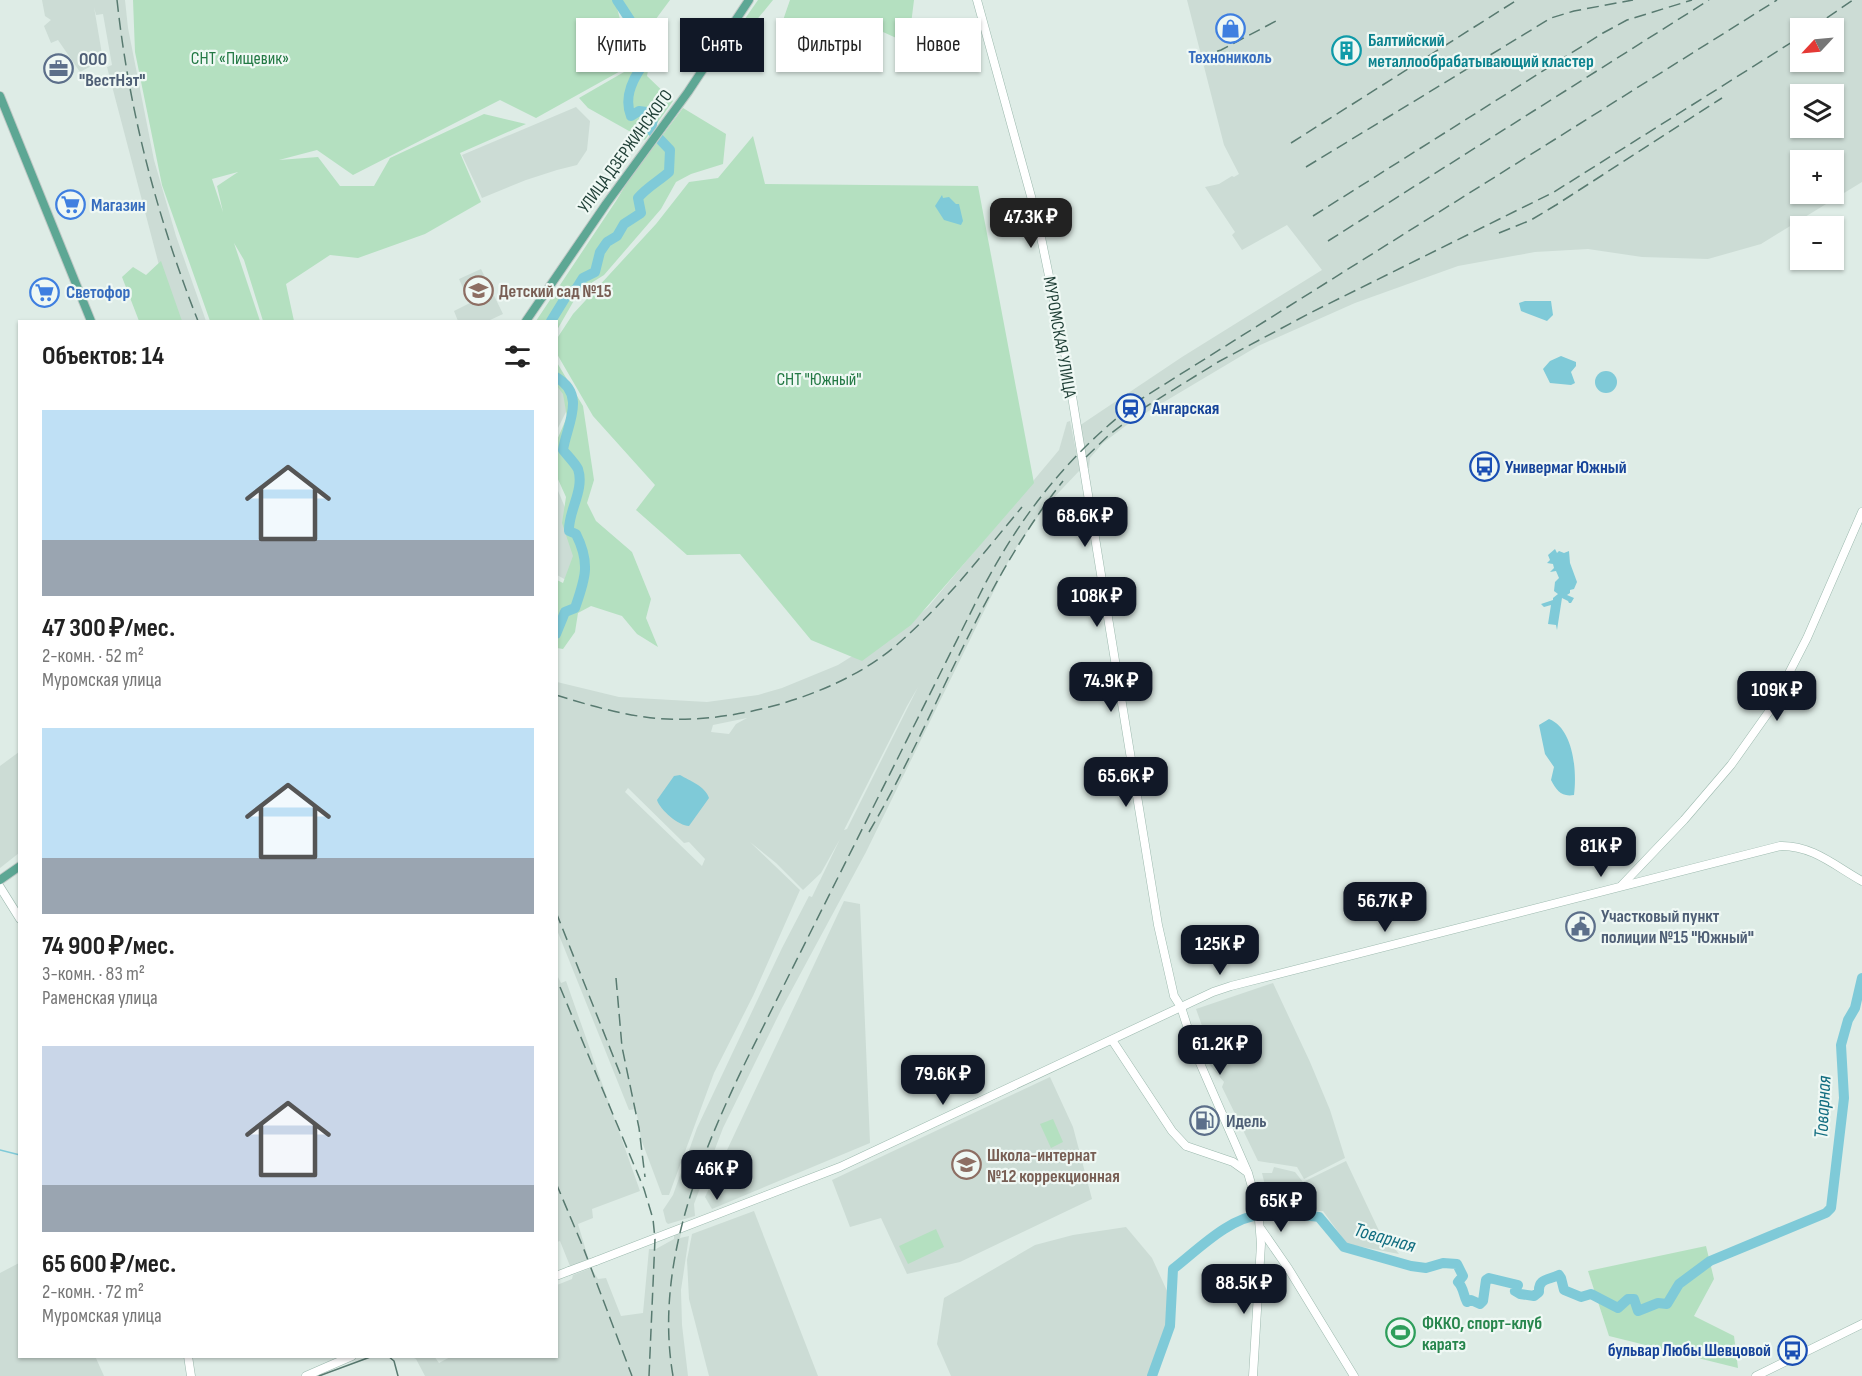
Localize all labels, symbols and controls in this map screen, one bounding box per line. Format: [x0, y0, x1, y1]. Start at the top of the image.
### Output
shop icon: Технониколь [1214, 12, 1246, 44]
chip: Купить [576, 18, 668, 72]
chip: Снять [680, 18, 764, 72]
chip: Фильтры [776, 18, 883, 72]
chip: Новое [895, 18, 981, 72]
north arrow [1790, 18, 1844, 72]
map controls [1790, 18, 1844, 270]
place label: Балтийский металлообрабатывающий кластер [1368, 30, 1594, 72]
building icon: Балтийский металлообрабатывающий кластер [1331, 34, 1363, 66]
place label: Технониколь [1188, 47, 1272, 68]
park label: СНТ «Пищевик» [191, 48, 289, 69]
place label: ООО "ВестНэт" [79, 49, 145, 91]
office icon: ООО "ВестНэт" [42, 53, 74, 85]
button: layers [1790, 84, 1844, 138]
street label: УЛИЦА ДЗЕРЖИНСКОГО [574, 86, 677, 217]
button: + [1790, 150, 1844, 204]
supermarket icon: Магазин [54, 189, 86, 221]
place label: Магазин [91, 195, 146, 216]
pin: 47.3K ₽ [976, 198, 1086, 249]
text: 47.3K ₽ [1004, 205, 1058, 229]
button: − [1790, 216, 1844, 270]
school or university icon: Детский сад №15 [462, 275, 494, 307]
street label: МУРОМСКАЯ УЛИЦА [1038, 275, 1081, 400]
supermarket icon: Светофор [29, 276, 61, 308]
place label: Детский сад №15 [499, 281, 612, 302]
place label: Светофор [66, 282, 131, 303]
icon: filters [501, 340, 534, 373]
text: Объектов: 14 [42, 341, 164, 372]
park label: СНТ "Южный" [776, 369, 862, 390]
station icon: Ангарская [1115, 392, 1147, 424]
place label: Ангарская [1151, 398, 1219, 419]
icon: home [234, 449, 342, 557]
bus stop icon: Универмаг Южный [1468, 451, 1500, 483]
place label: Универмаг Южный [1505, 457, 1627, 478]
pin: 68.6K ₽ [1030, 497, 1140, 548]
text: 68.6K ₽ [1057, 504, 1114, 528]
pin: 108K ₽ [1048, 577, 1146, 628]
text: 108K ₽ [1071, 584, 1123, 608]
text: 47 300 ₽/мес. [42, 613, 175, 644]
text: 2-комн. · 52 m² [42, 644, 144, 668]
pin: 74.9K ₽ [1056, 662, 1166, 713]
text: Муромская улица [42, 668, 162, 692]
text: 74.9K ₽ [1083, 669, 1139, 693]
pin: 109K ₽ [1728, 671, 1826, 722]
text: 109K ₽ [1751, 678, 1803, 702]
pin: 65.6K ₽ [1071, 757, 1181, 808]
text: 65.6K ₽ [1098, 764, 1154, 788]
icon: home [234, 767, 342, 875]
pin: 81K ₽ [1559, 827, 1643, 878]
text: 81K ₽ [1580, 834, 1622, 858]
pin: 56.7K ₽ [1330, 882, 1440, 933]
text: 56.7K ₽ [1357, 889, 1413, 913]
place label: Участковый пункт полиции №15 "Южный" [1601, 906, 1754, 948]
public building icon: Участковый пункт полиции №15 "Южный" [1564, 910, 1596, 942]
pin: 125K ₽ [1171, 925, 1269, 976]
text: 74 900 ₽/мес. [42, 931, 175, 962]
text: 125K ₽ [1195, 932, 1245, 956]
text: 3-комн. · 83 m² [42, 962, 145, 986]
text: Раменская улица [42, 986, 158, 1010]
pin: 61.2K ₽ [1165, 1025, 1275, 1076]
text: 61.2K ₽ [1192, 1032, 1248, 1056]
pin: 79.6K ₽ [888, 1055, 998, 1106]
text: 79.6K ₽ [915, 1062, 971, 1086]
water label: Товарная [1809, 1075, 1837, 1139]
icon: home [234, 1085, 342, 1193]
fuel station icon: Идель [1189, 1105, 1221, 1137]
place label: Идель [1226, 1111, 1267, 1132]
place label: Школа-интернат №12 коррекционная [987, 1145, 1120, 1187]
school or university icon: Школа-интернат №12 коррекционная [950, 1149, 982, 1181]
pin: 46K ₽ [675, 1150, 759, 1201]
text: 46K ₽ [695, 1157, 739, 1181]
pin: 65K ₽ [1239, 1182, 1323, 1233]
text: 65K ₽ [1260, 1189, 1302, 1213]
water label: Товарная [1351, 1218, 1419, 1258]
text: 65 600 ₽/мес. [42, 1249, 176, 1280]
pin: 88.5K ₽ [1189, 1264, 1299, 1315]
text: 88.5K ₽ [1216, 1271, 1272, 1295]
text: 2-комн. · 72 m² [42, 1280, 144, 1304]
text: Муромская улица [42, 1304, 162, 1328]
place label: ФККО, спорт-клуб каратэ [1422, 1313, 1542, 1355]
sports icon: ФККО, спорт-клуб каратэ [1385, 1317, 1417, 1349]
bus stop icon: бульвар Любы Шевцовой [1776, 1334, 1808, 1366]
place label: бульвар Любы Шевцовой [1608, 1340, 1771, 1361]

